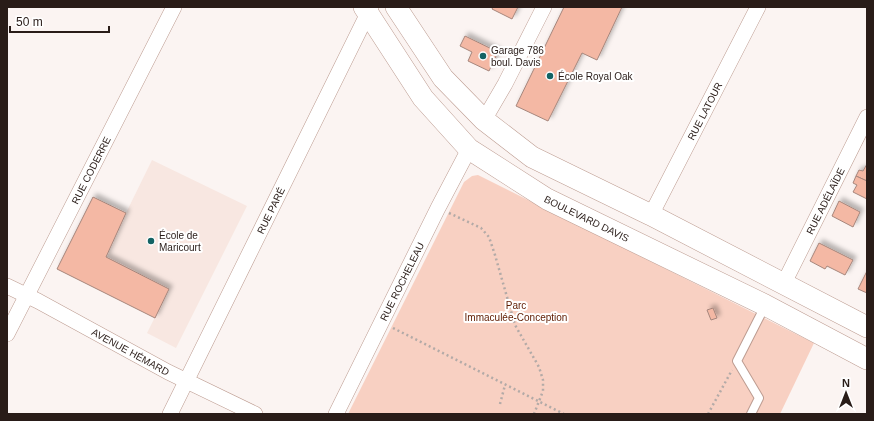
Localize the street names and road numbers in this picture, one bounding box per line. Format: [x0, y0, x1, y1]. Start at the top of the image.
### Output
street label: RUE LATOUR [686, 80, 724, 142]
street label: RUE CODERRE [69, 135, 113, 206]
street label: RUE ADÉLAÏDE [804, 166, 847, 236]
street label: RUE PARÉ [255, 185, 287, 236]
street label: BOULEVARD DAVIS [542, 193, 631, 244]
street label: RUE ROCHELEAU [378, 241, 426, 323]
street label: AVENUE HÉMARD [90, 326, 171, 378]

